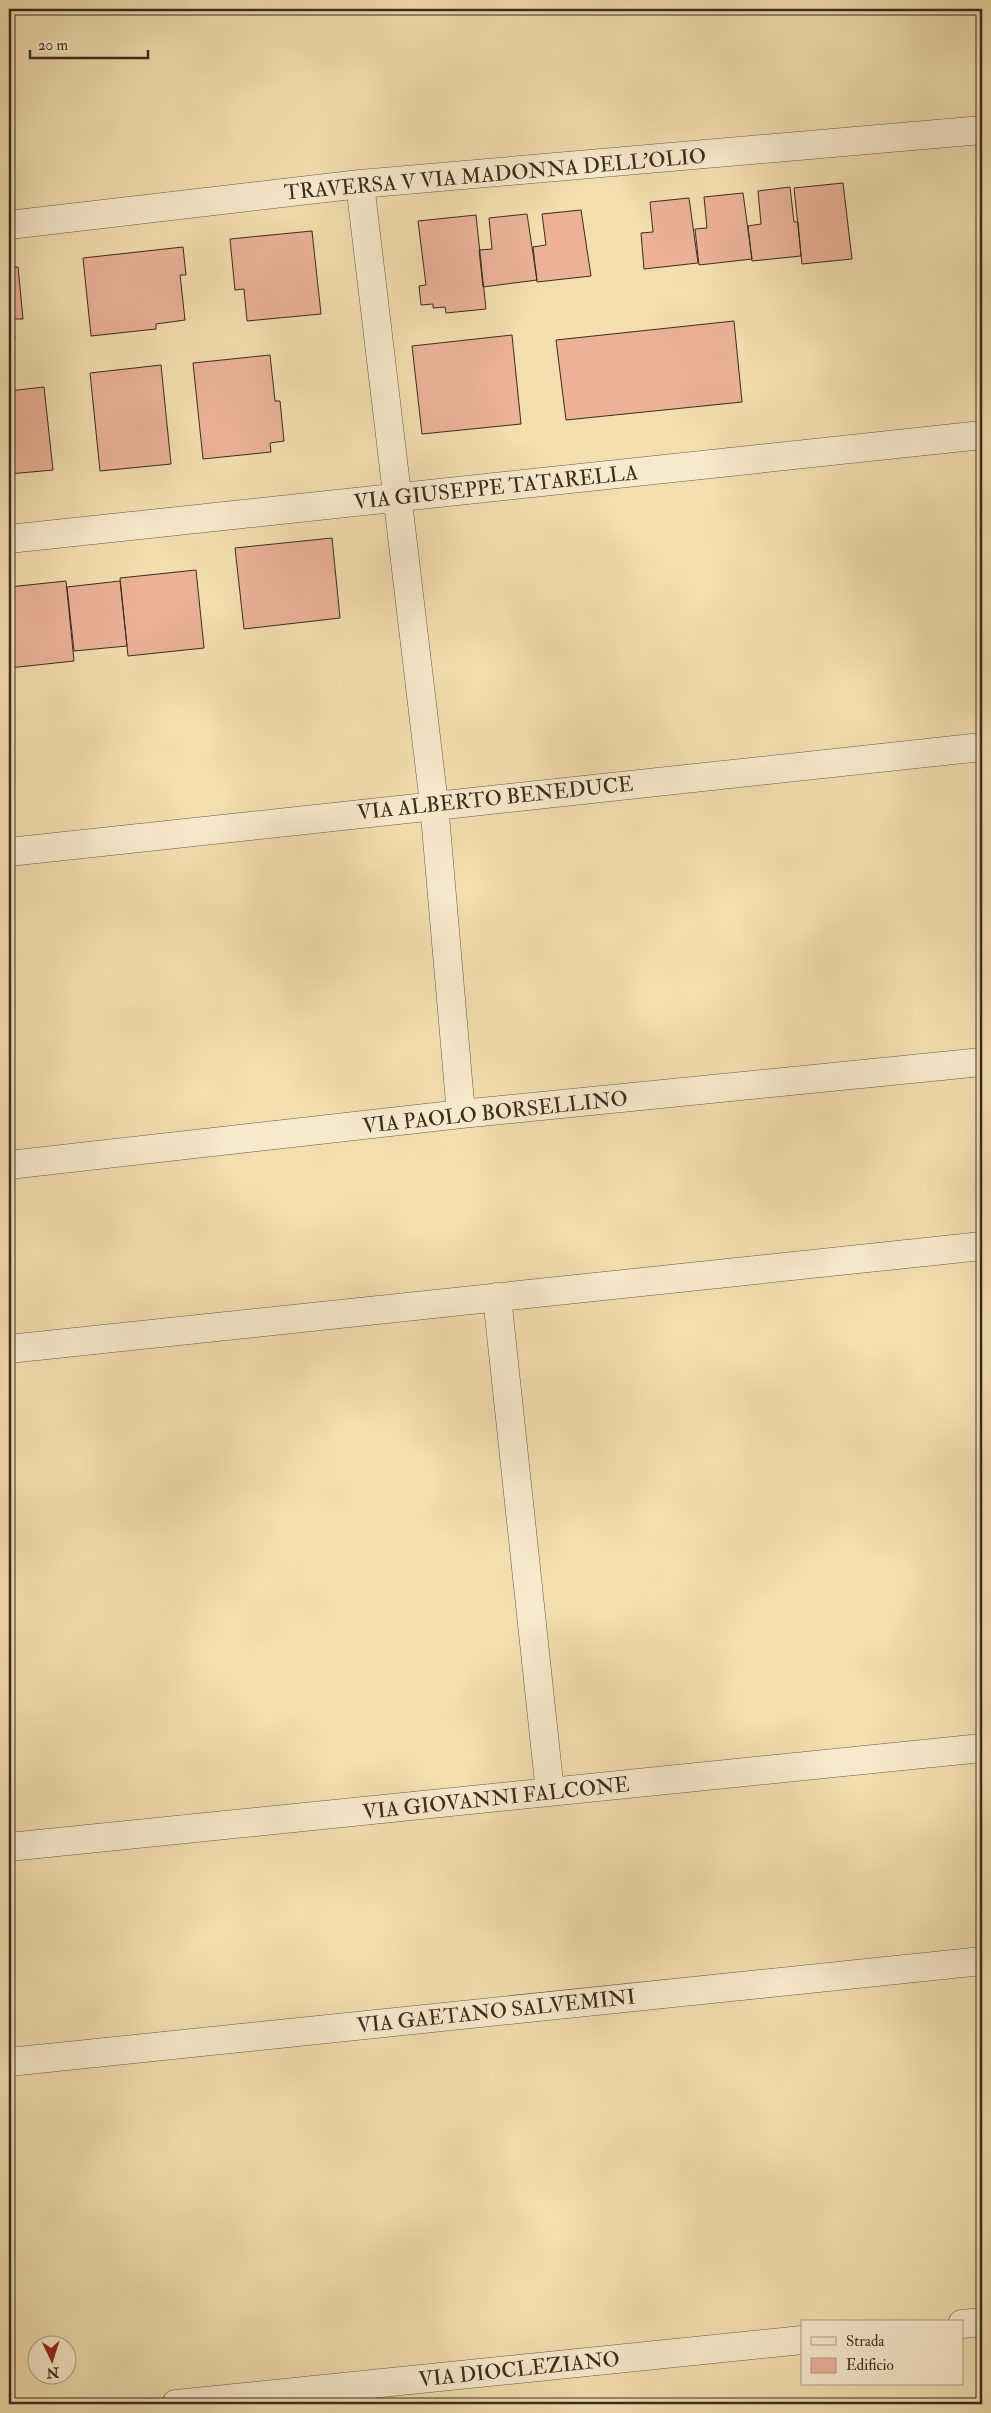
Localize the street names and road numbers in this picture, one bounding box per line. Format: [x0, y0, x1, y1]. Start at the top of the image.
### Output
street label: TRAVERSA V VIA MADONNA DELL'OLIO [283, 143, 707, 206]
street label: VIA GIUSEPPE TATARELLA [352, 459, 640, 516]
street label: VIA ALBERTO BENEDUCE [356, 771, 635, 826]
street label: VIA PAOLO BORSELLINO [361, 1085, 629, 1140]
street label: VIA GIOVANNI FALCONE [361, 1771, 631, 1826]
street label: VIA GAETANO SALVEMINI [355, 1983, 637, 2040]
street label: VIA DIOCLEZIANO [417, 2345, 621, 2393]

